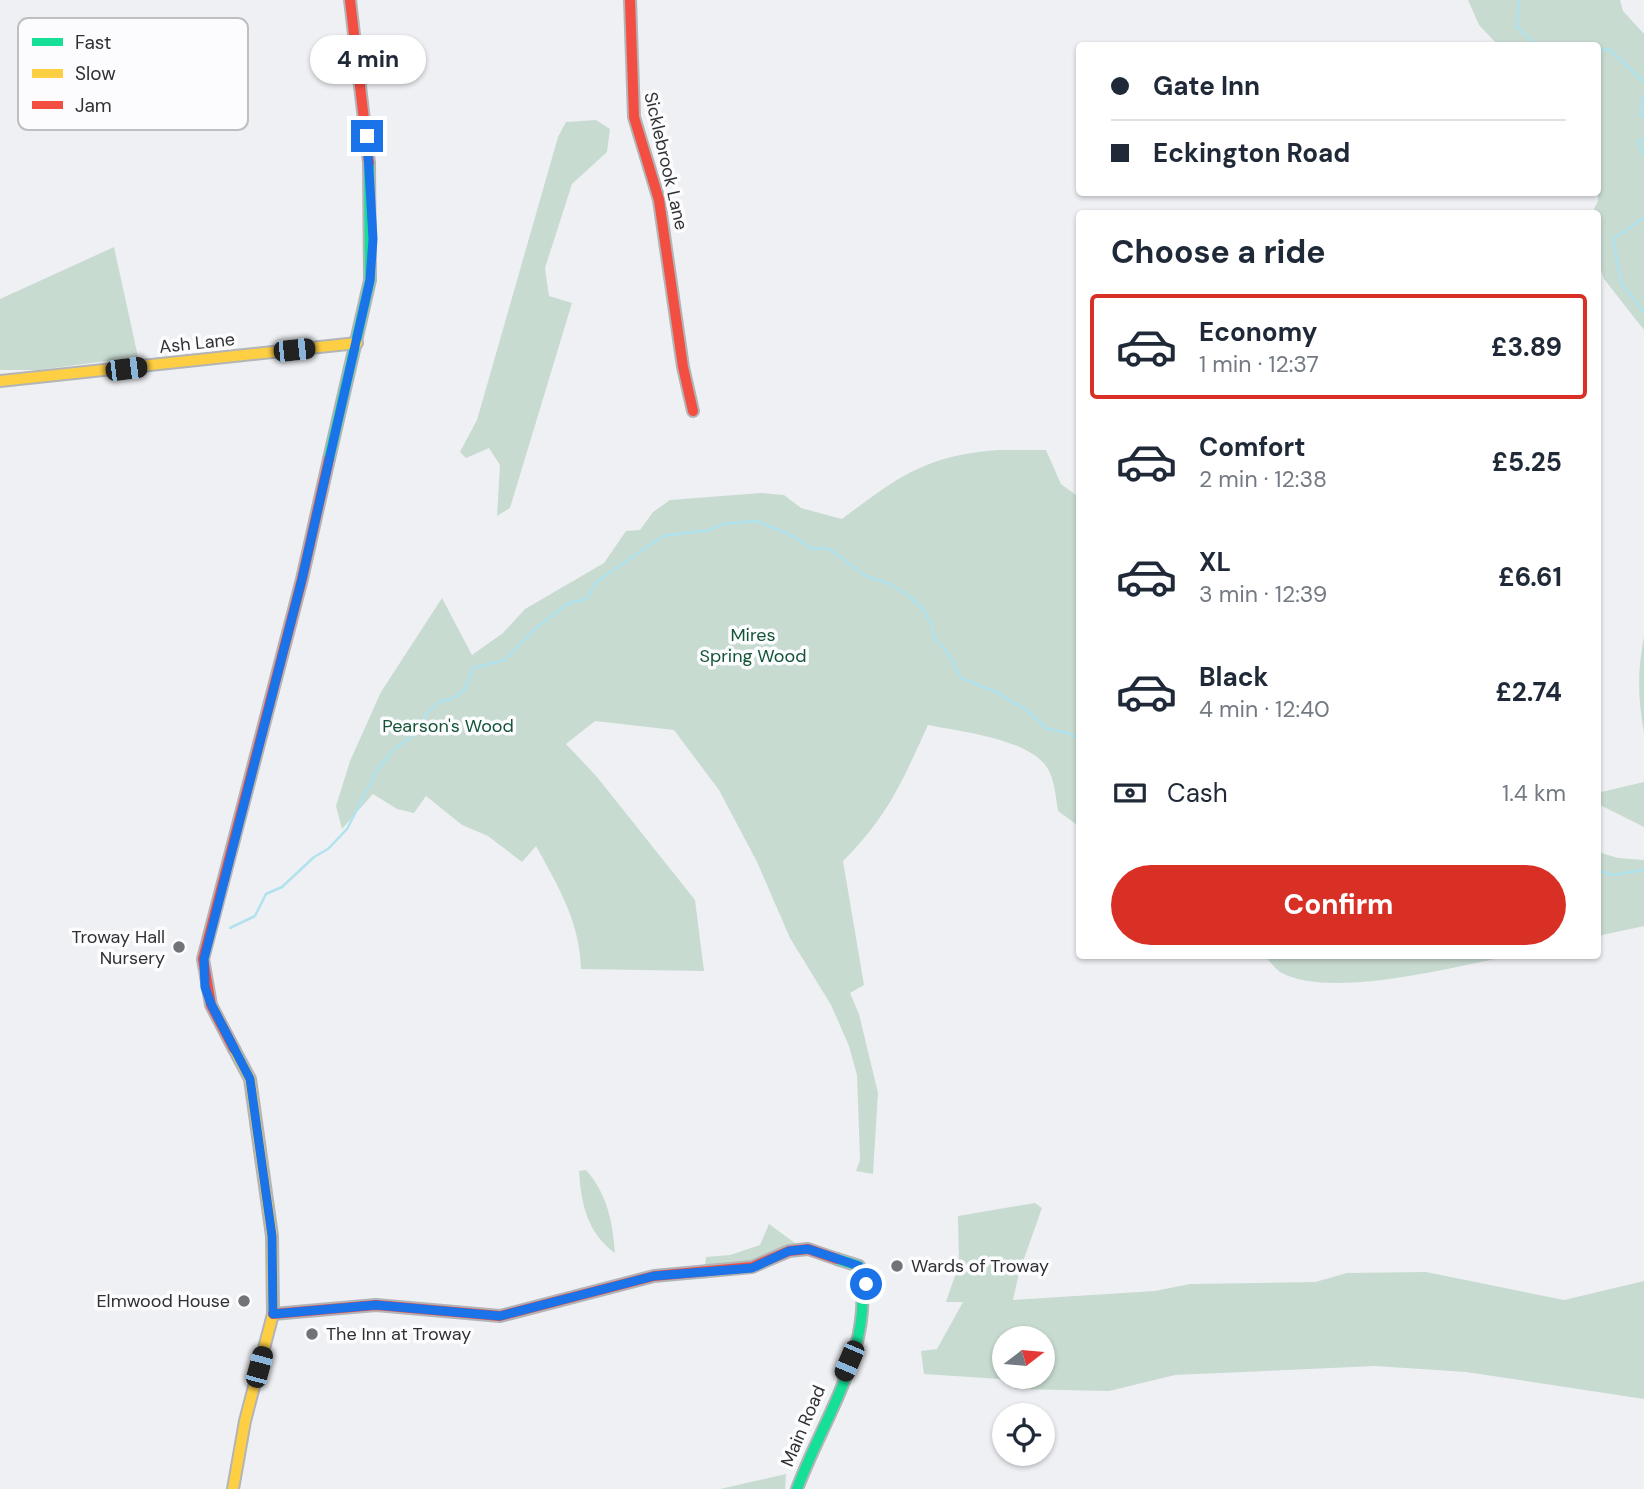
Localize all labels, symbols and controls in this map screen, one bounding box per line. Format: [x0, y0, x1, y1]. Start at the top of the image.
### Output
legend [18, 18, 248, 130]
text: Fast [75, 30, 111, 55]
callout: 4 min [309, 34, 425, 83]
text: 4 min [337, 44, 399, 74]
text: Slow [75, 61, 116, 86]
text: Gate Inn [1153, 69, 1260, 103]
street label: Sicklebrook Lane [638, 90, 694, 232]
text: Jam [75, 93, 112, 118]
route end [351, 120, 383, 152]
text: Eckington Road [1153, 136, 1350, 170]
text: Choose a ride [1111, 231, 1326, 273]
icon: car [1115, 315, 1178, 378]
text: Economy [1199, 315, 1317, 349]
street label: Ash Lane [158, 327, 236, 359]
text: £3.89 [1491, 330, 1562, 364]
car [273, 337, 316, 363]
text: 1 min · 12:37 [1199, 349, 1319, 379]
car [104, 356, 149, 382]
icon: car [1115, 430, 1178, 493]
text: Comfort [1199, 430, 1305, 464]
text: £5.25 [1492, 445, 1562, 479]
text: 2 min · 12:38 [1199, 464, 1327, 494]
icon: car [1115, 545, 1178, 608]
text: XL [1199, 545, 1231, 579]
text: £6.61 [1498, 560, 1562, 594]
text: 3 min · 12:39 [1199, 579, 1327, 609]
park label: Mires Spring Wood [700, 623, 807, 668]
icon: car [1115, 660, 1178, 723]
text: Black [1199, 660, 1269, 694]
text: £2.74 [1495, 675, 1562, 709]
text: 4 min · 12:40 [1199, 694, 1330, 724]
park label: Pearson's Wood [382, 714, 514, 738]
icon: cash [1111, 774, 1149, 812]
text: Cash [1167, 776, 1228, 810]
text: 1.4 km [1502, 778, 1566, 808]
button: Confirm [1111, 865, 1566, 945]
place label: Troway Hall Nursery [71, 925, 165, 970]
marker: Troway Hall Nursery [171, 939, 187, 955]
place label: Wards of Troway [911, 1254, 1049, 1278]
marker: Wards of Troway [889, 1258, 905, 1274]
route start [850, 1268, 882, 1300]
place label: Elmwood House [96, 1289, 230, 1313]
marker: Elmwood House [236, 1293, 252, 1309]
place label: The Inn at Troway [326, 1322, 471, 1346]
marker: The Inn at Troway [304, 1326, 320, 1342]
north arrow [992, 1326, 1055, 1390]
map controls [992, 1326, 1055, 1466]
car [832, 1338, 867, 1384]
car [244, 1344, 275, 1390]
street label: Main Road [775, 1382, 831, 1470]
button: locate [992, 1403, 1055, 1466]

